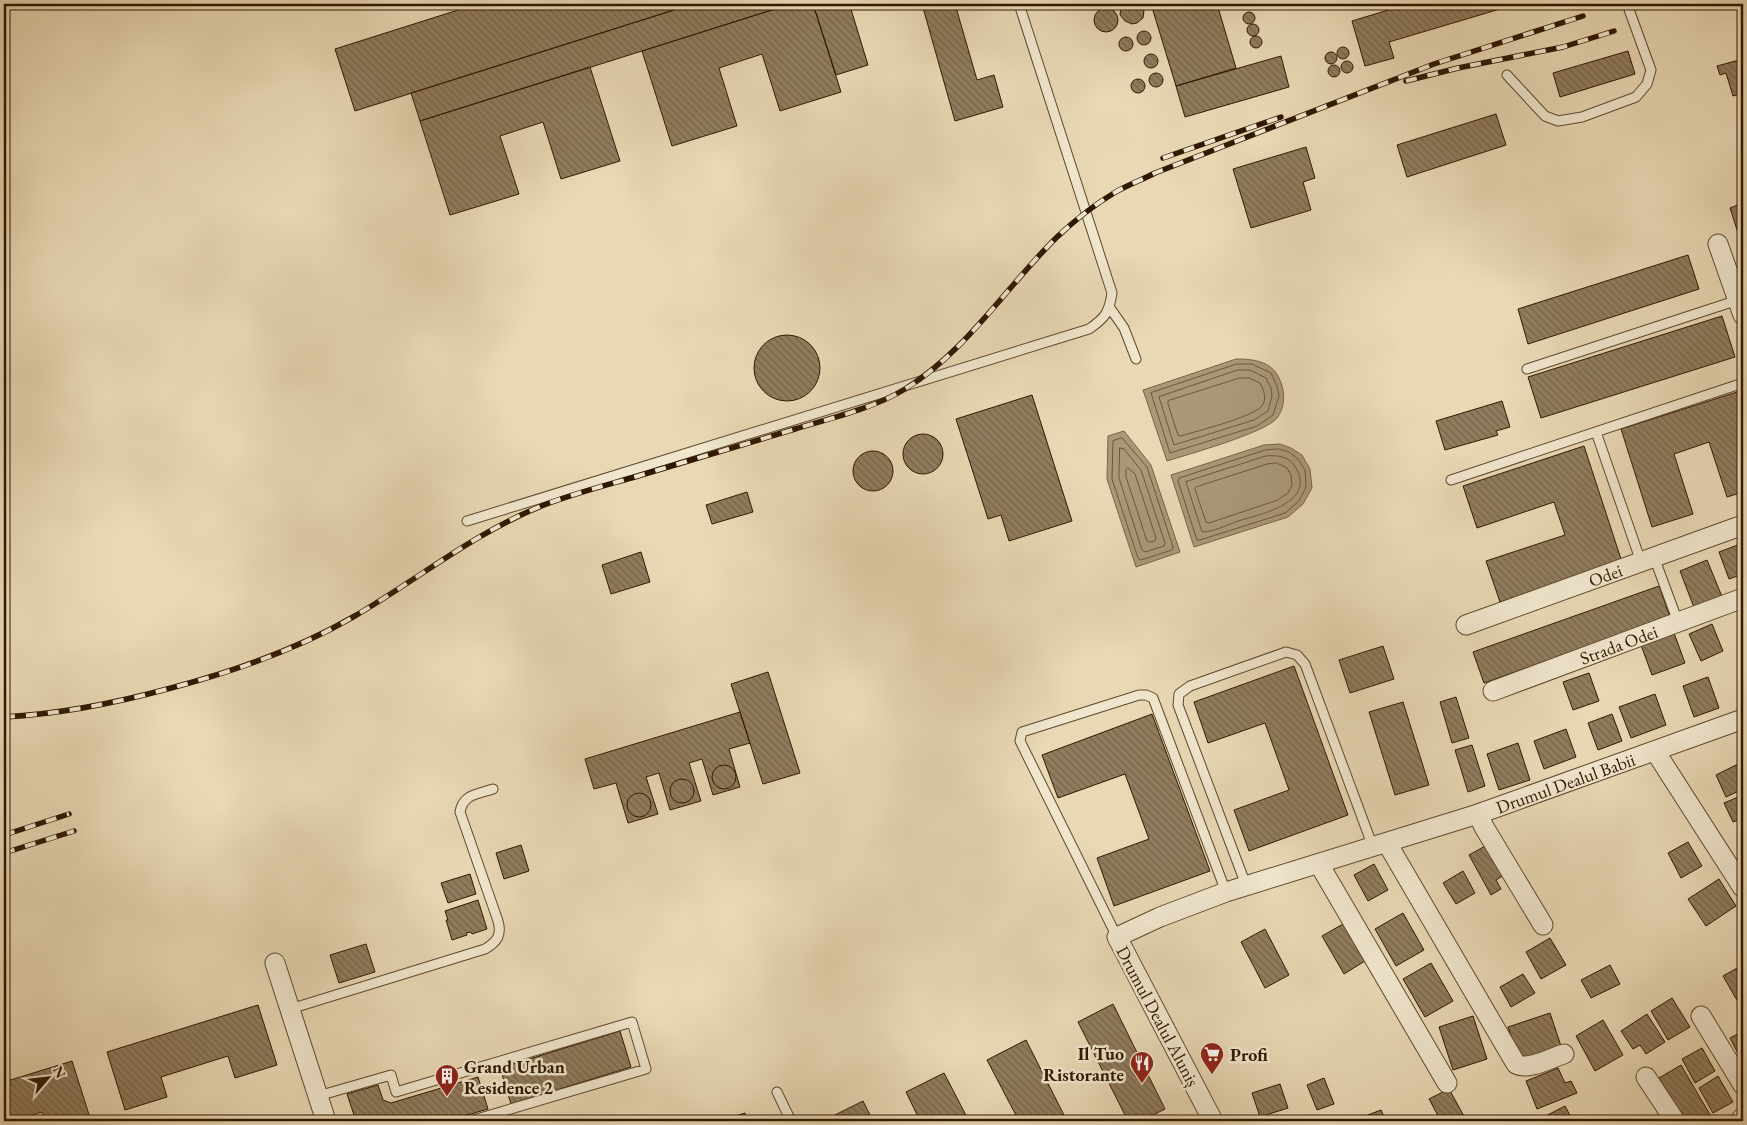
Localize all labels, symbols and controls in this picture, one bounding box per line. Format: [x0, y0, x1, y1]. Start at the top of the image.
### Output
street label: Odei [1585, 558, 1626, 591]
street label: Strada Odei [1576, 619, 1661, 669]
street label: Drumul Dealul Babii [1493, 747, 1638, 818]
street label: Drumul Dealul Aluniș [1111, 942, 1205, 1090]
supermarket icon: Profi [1199, 1041, 1225, 1075]
place label: Il Tuo Ristorante [1043, 1042, 1124, 1086]
place label: Profi [1230, 1043, 1268, 1066]
restaurant icon: Il Tuo Ristorante [1129, 1050, 1155, 1084]
north arrow [22, 1052, 72, 1102]
place label: Grand Urban Residence 2 [464, 1055, 565, 1099]
text: N [49, 1063, 70, 1082]
building icon: Grand Urban Residence 2 [434, 1063, 460, 1097]

